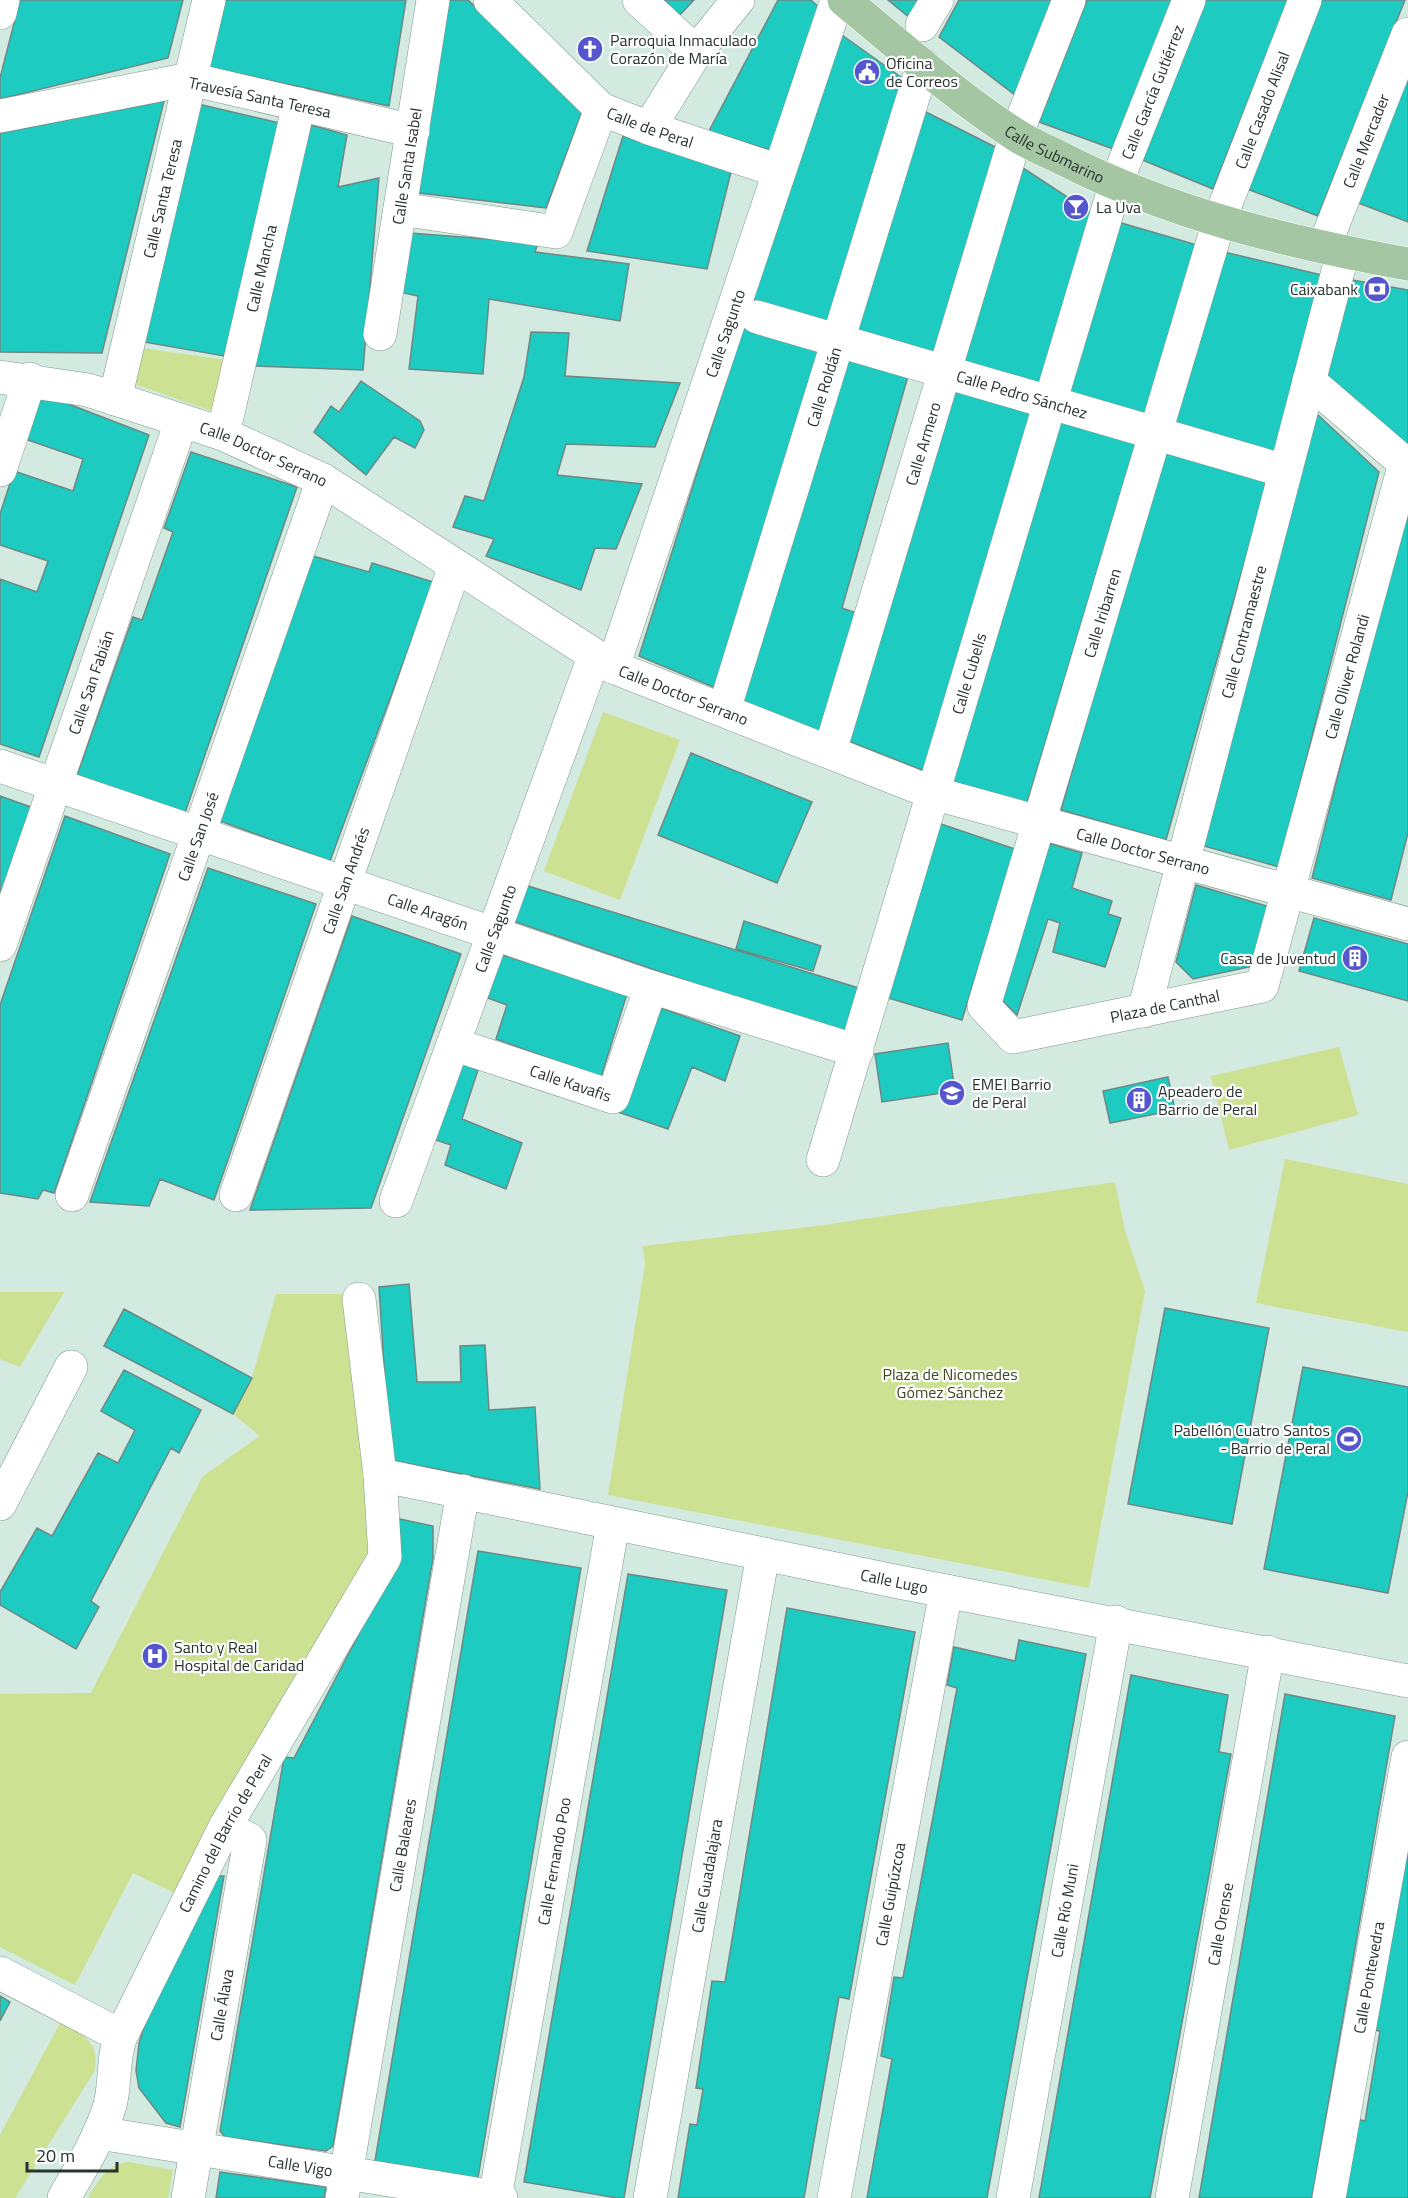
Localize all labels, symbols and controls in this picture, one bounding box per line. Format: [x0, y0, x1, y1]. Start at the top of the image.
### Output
street label: Calle García Gutiérrez [1115, 21, 1190, 163]
place label: Parroquia Inmaculado Corazón de María [610, 28, 757, 70]
church icon: Parroquia Inmaculado Corazón de María [575, 34, 605, 64]
street label: Calle Casado Alisal [1229, 48, 1295, 172]
place label: Oficina de Correos [886, 51, 958, 93]
public building icon: Oficina de Correos [852, 57, 882, 87]
street label: Travesía Santa Teresa [187, 70, 333, 124]
street label: Calle Mercader [1336, 90, 1395, 192]
street label: Calle de Peral [603, 100, 697, 154]
street label: Calle Santa Isabel [386, 106, 428, 226]
street label: Calle Submarino [1000, 119, 1108, 189]
street label: Calle Santa Teresa [137, 136, 188, 261]
bar icon: La Uva [1061, 192, 1091, 222]
place label: La Uva [1096, 195, 1141, 219]
street label: Calle Mancha [239, 222, 283, 315]
bank icon: Caixabank [1362, 274, 1392, 304]
place label: Caixabank [1290, 277, 1358, 301]
street label: Calle Sagunto [699, 286, 751, 381]
street label: Calle Roldán [800, 344, 847, 430]
street label: Calle Pedro Sánchez [954, 364, 1090, 425]
street label: Calle Armero [899, 399, 947, 488]
street label: Calle Doctor Serrano [197, 415, 331, 492]
street label: Calle Contramaestre [1214, 563, 1272, 701]
street label: Calle Iribarren [1077, 565, 1127, 661]
street label: Calle Oliver Rolandi [1318, 611, 1375, 742]
street label: Calle San Fabián [62, 627, 120, 738]
street label: Calle Cubells [945, 630, 992, 717]
street label: Calle Doctor Serrano [615, 658, 752, 731]
street label: Calle San José [171, 789, 225, 884]
street label: Calle Doctor Serrano [1074, 821, 1213, 881]
street label: Calle San Andrés [316, 824, 375, 937]
street label: Calle Sagunto [468, 881, 522, 976]
street label: Calle Aragón [384, 886, 472, 936]
building icon: Casa de Juventud [1340, 943, 1370, 973]
place label: Casa de Juventud [1220, 946, 1336, 970]
street label: Plaza de Canthal [1108, 983, 1222, 1029]
street label: Calle Kavafis [527, 1058, 615, 1108]
place label: EMEI Barrio de Peral [972, 1072, 1052, 1114]
school or university icon: EMEI Barrio de Peral [937, 1078, 967, 1108]
place label: Apeadero de Barrio de Peral [1158, 1079, 1257, 1121]
building icon: Apeadero de Barrio de Peral [1124, 1085, 1154, 1115]
park label: Plaza de Nicomedes Gómez Sánchez [882, 1362, 1018, 1404]
place label: Pabellón Cuatro Santos - Barrio de Peral [1173, 1418, 1330, 1460]
sports icon: Pabellón Cuatro Santos - Barrio de Peral [1334, 1424, 1364, 1454]
street label: Calle Lugo [858, 1562, 930, 1599]
place label: Santo y Real Hospital de Caridad [174, 1635, 304, 1677]
hospital icon: Santo y Real Hospital de Caridad [140, 1641, 170, 1671]
street label: Camino del Barrio de Peral [172, 1749, 278, 1917]
street label: Calle Fernando Poo [531, 1795, 577, 1927]
street label: Calle Baleares [383, 1797, 422, 1894]
street label: Calle Guadalajara [685, 1817, 728, 1935]
street label: Calle Guipúzcoa [869, 1840, 911, 1948]
street label: Calle Río Muni [1044, 1862, 1085, 1960]
street label: Calle Orense [1201, 1881, 1239, 1968]
street label: Calle Pontevedra [1347, 1920, 1390, 2035]
street label: Calle Álava [203, 1967, 239, 2043]
scale bar [27, 2135, 117, 2173]
text: 20 m [36, 2142, 75, 2169]
street label: Calle Vigo [266, 2149, 335, 2183]

